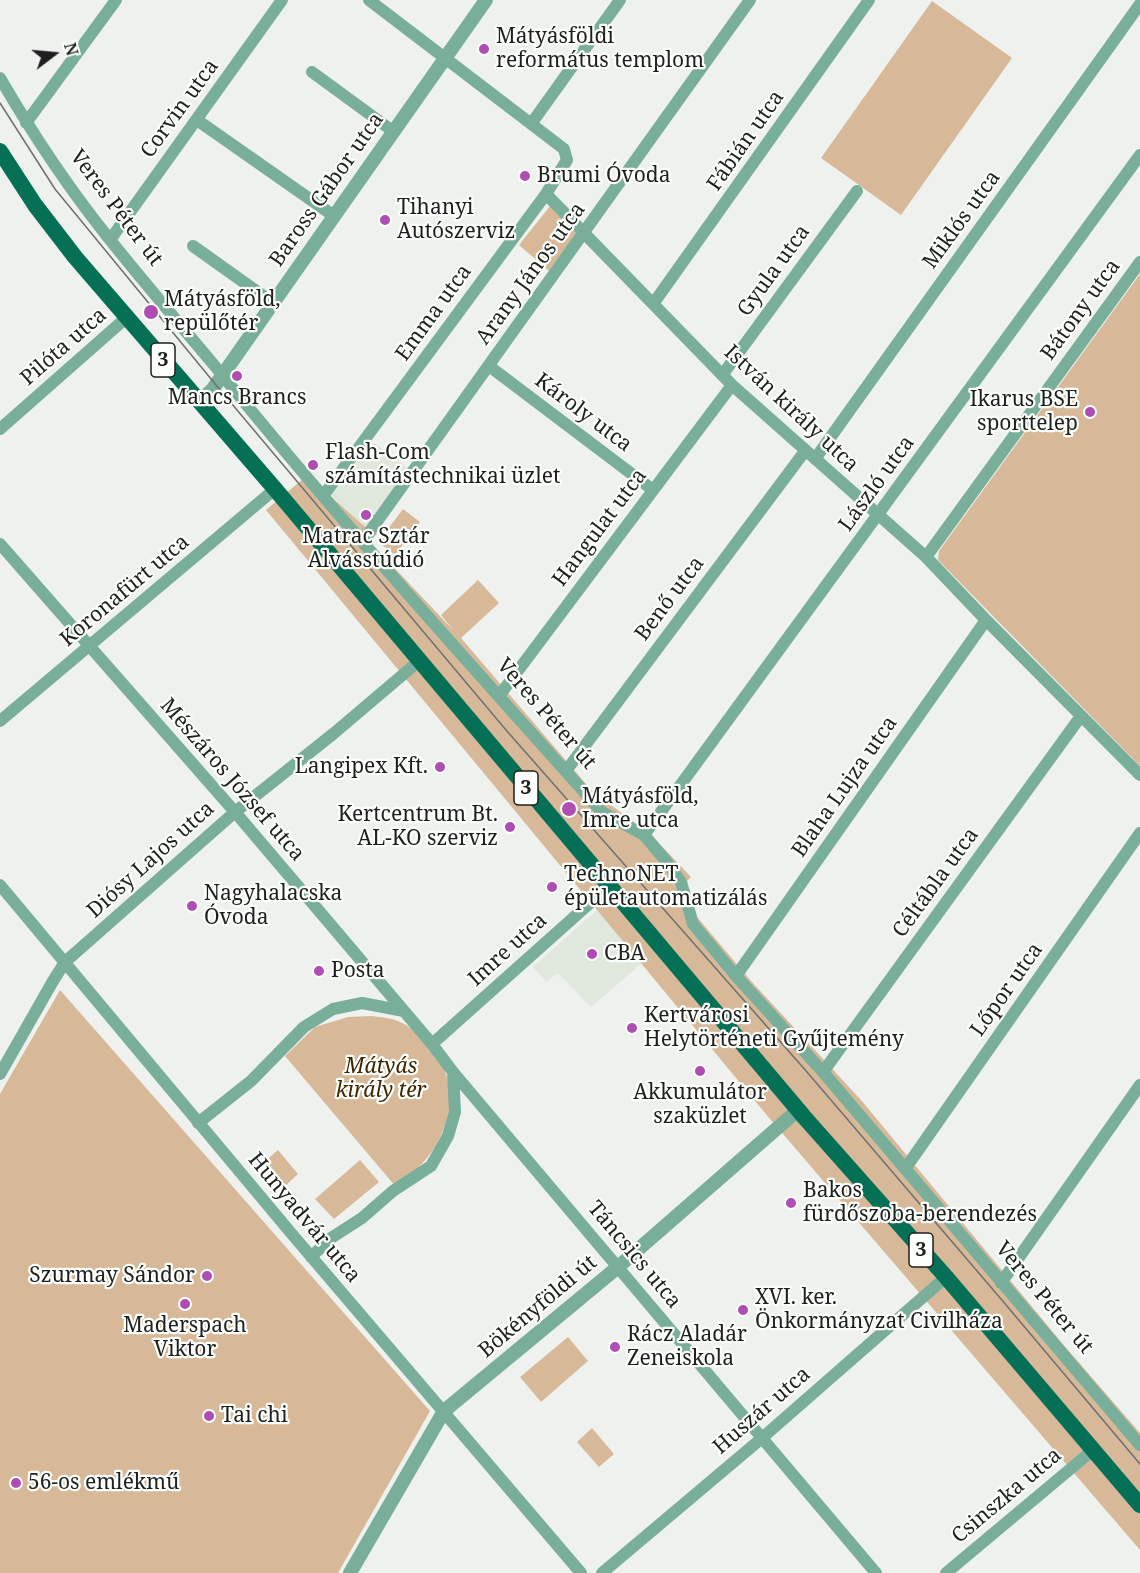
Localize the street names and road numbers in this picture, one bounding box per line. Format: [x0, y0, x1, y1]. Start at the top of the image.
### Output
street label: Corvin utca [136, 55, 224, 163]
street label: Fábián utca [702, 86, 790, 196]
street label: Baross Gábor utca [264, 108, 390, 272]
street label: Veres Péter út [64, 145, 168, 271]
street label: Miklós utca [918, 166, 1006, 274]
street label: Arany János utca [471, 198, 591, 350]
street label: Gyula utca [732, 220, 816, 322]
street label: Bátony utca [1036, 255, 1126, 365]
street label: Emma utca [391, 260, 477, 366]
street label: Pilóta utca [16, 303, 112, 391]
street label: István király utca [719, 340, 863, 478]
road number: 3 [151, 343, 175, 377]
street label: Károly utca [529, 368, 637, 458]
street label: László utca [834, 431, 920, 537]
street label: Hangulat utca [548, 464, 652, 592]
street label: Koronafürt utca [55, 530, 195, 652]
street label: Benő utca [630, 552, 710, 646]
street label: Veres Péter út [491, 653, 601, 775]
street label: Mészáros József utca [155, 694, 309, 866]
street label: Blaha Lujza utca [787, 712, 903, 862]
road number: 3 [514, 771, 538, 805]
street label: Diósy Lajos utca [82, 796, 220, 924]
street label: Céltábla utca [888, 823, 984, 943]
street label: Imre utca [464, 908, 552, 992]
street label: Lőpor utca [966, 938, 1048, 1042]
street label: Hunyadvár utca [242, 1148, 366, 1288]
street label: Táncsics utca [582, 1196, 686, 1314]
road number: 3 [909, 1233, 933, 1267]
street label: Veres Péter út [990, 1237, 1098, 1359]
street label: Bökényföldi út [474, 1250, 602, 1364]
street label: Huszár utca [708, 1362, 816, 1460]
street label: Csinszka utca [947, 1443, 1067, 1549]

